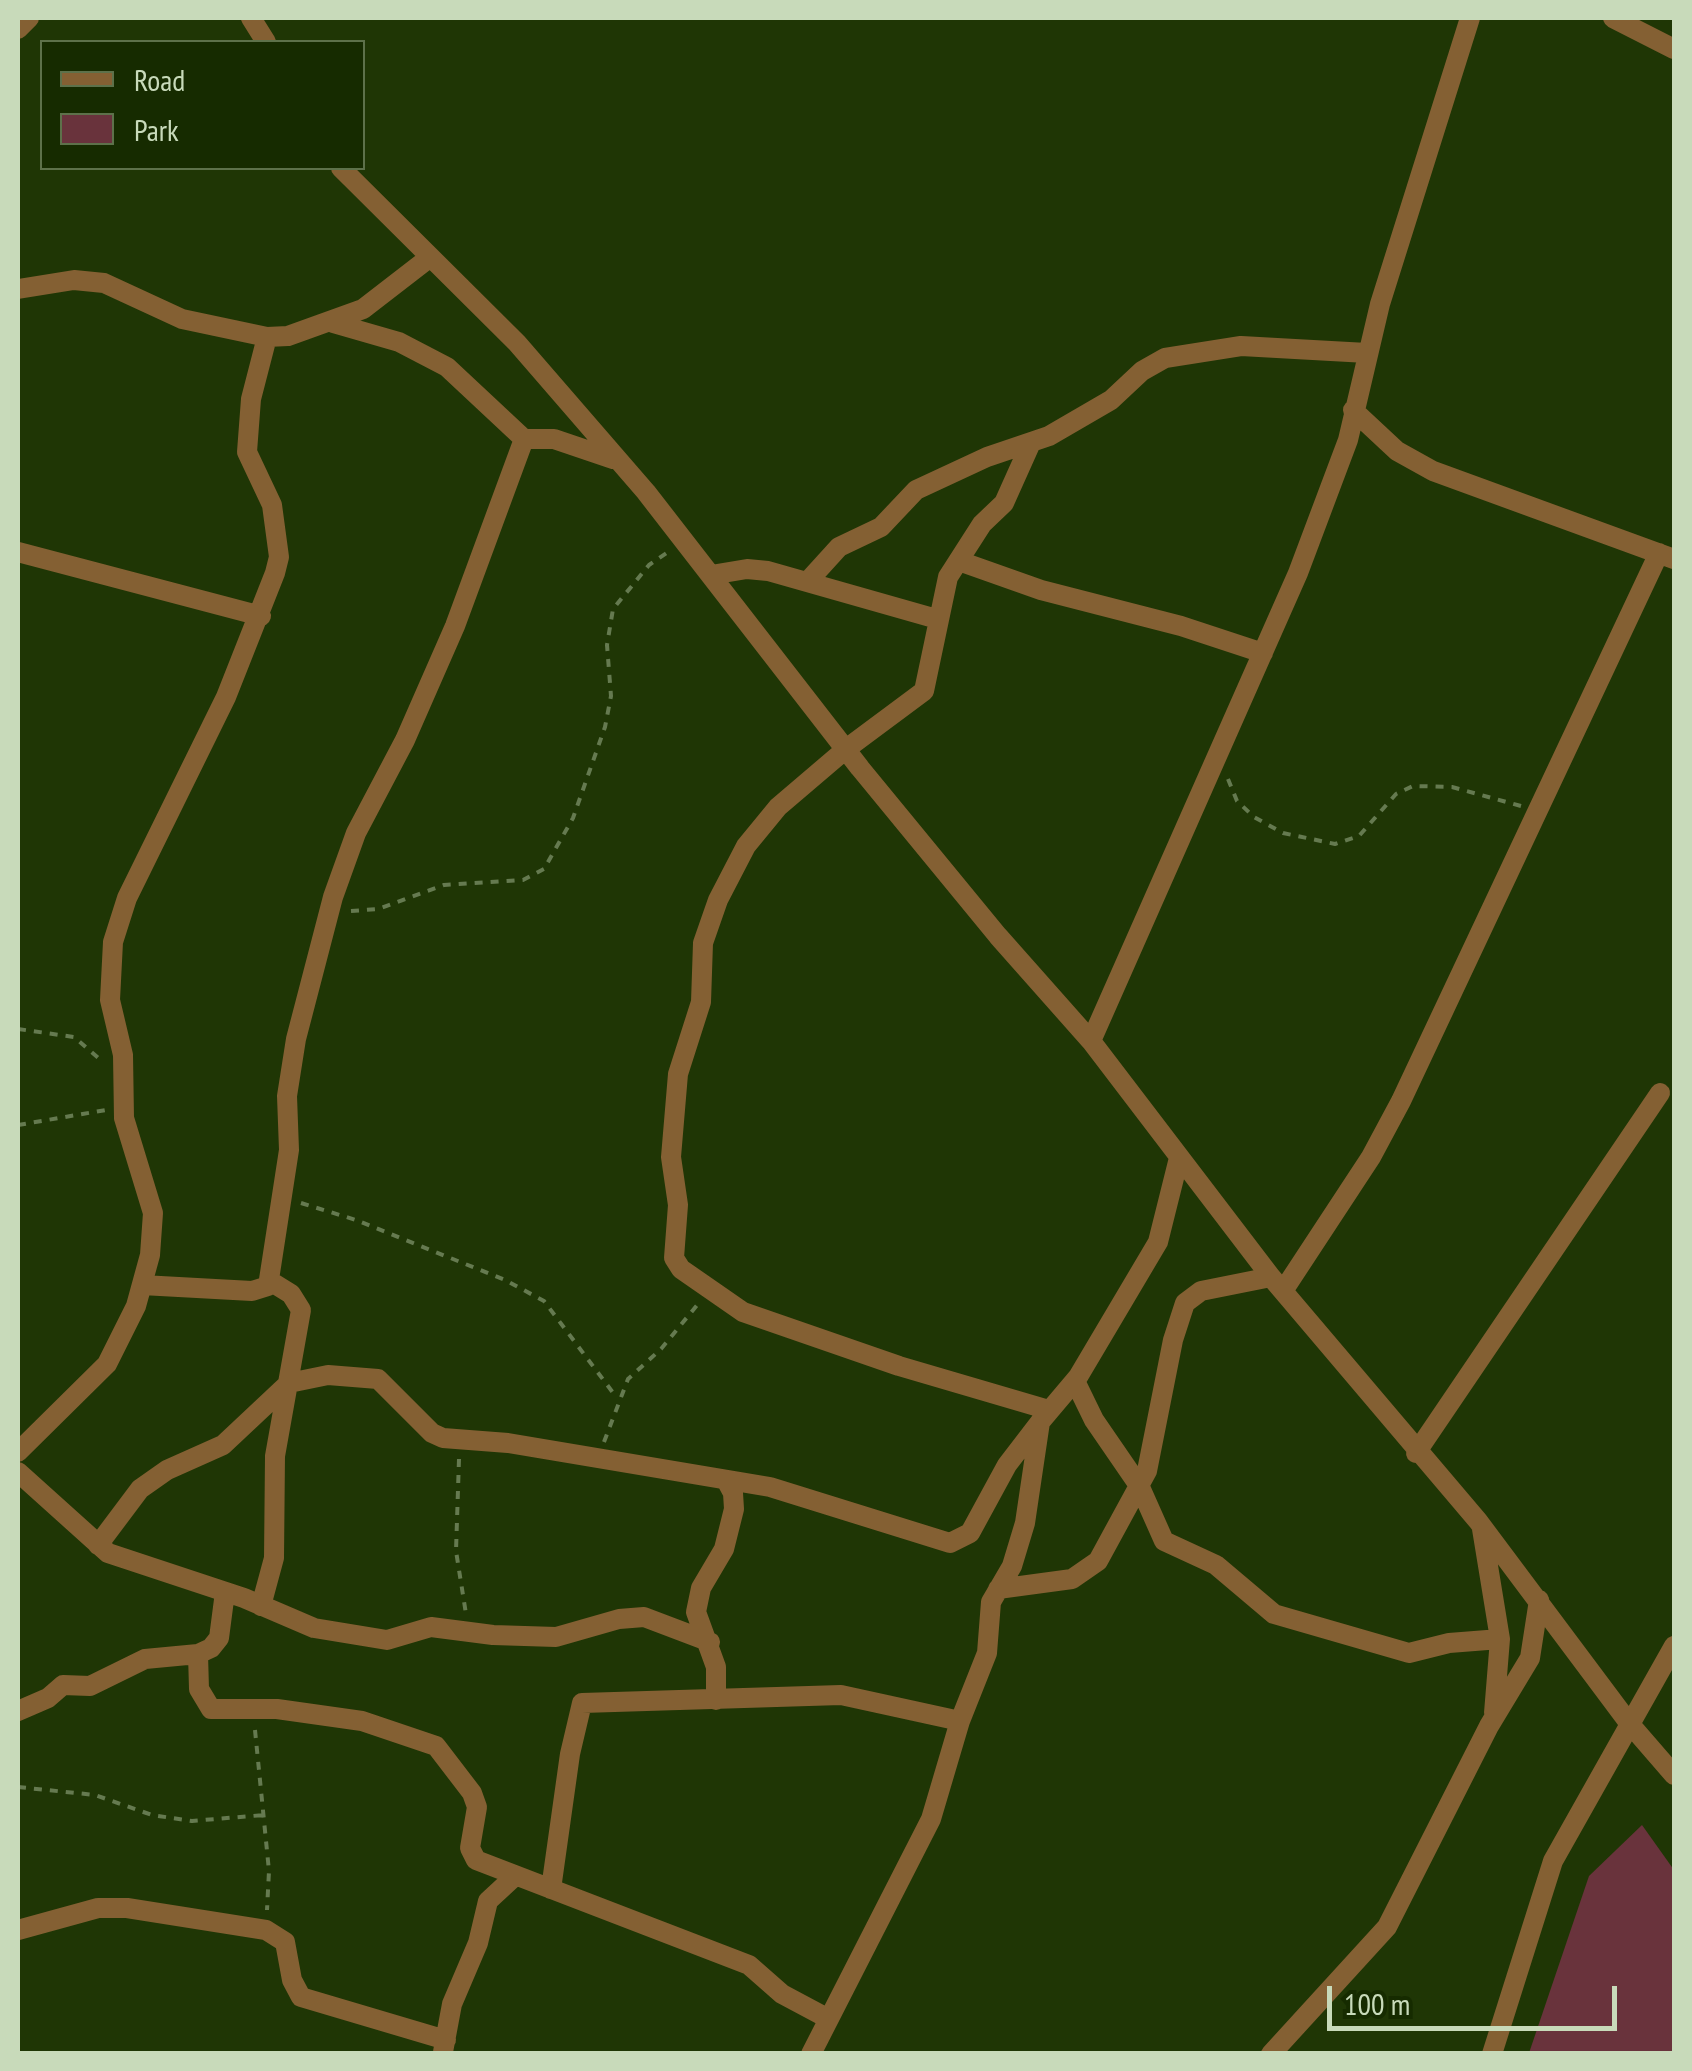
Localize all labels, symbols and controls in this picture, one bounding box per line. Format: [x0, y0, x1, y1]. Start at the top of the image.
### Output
legend [40, 40, 365, 170]
text: Road [134, 60, 185, 99]
text: Park [134, 110, 179, 149]
scale bar [1332, 1966, 1622, 2028]
text: 100 m [1344, 1984, 1410, 2023]

